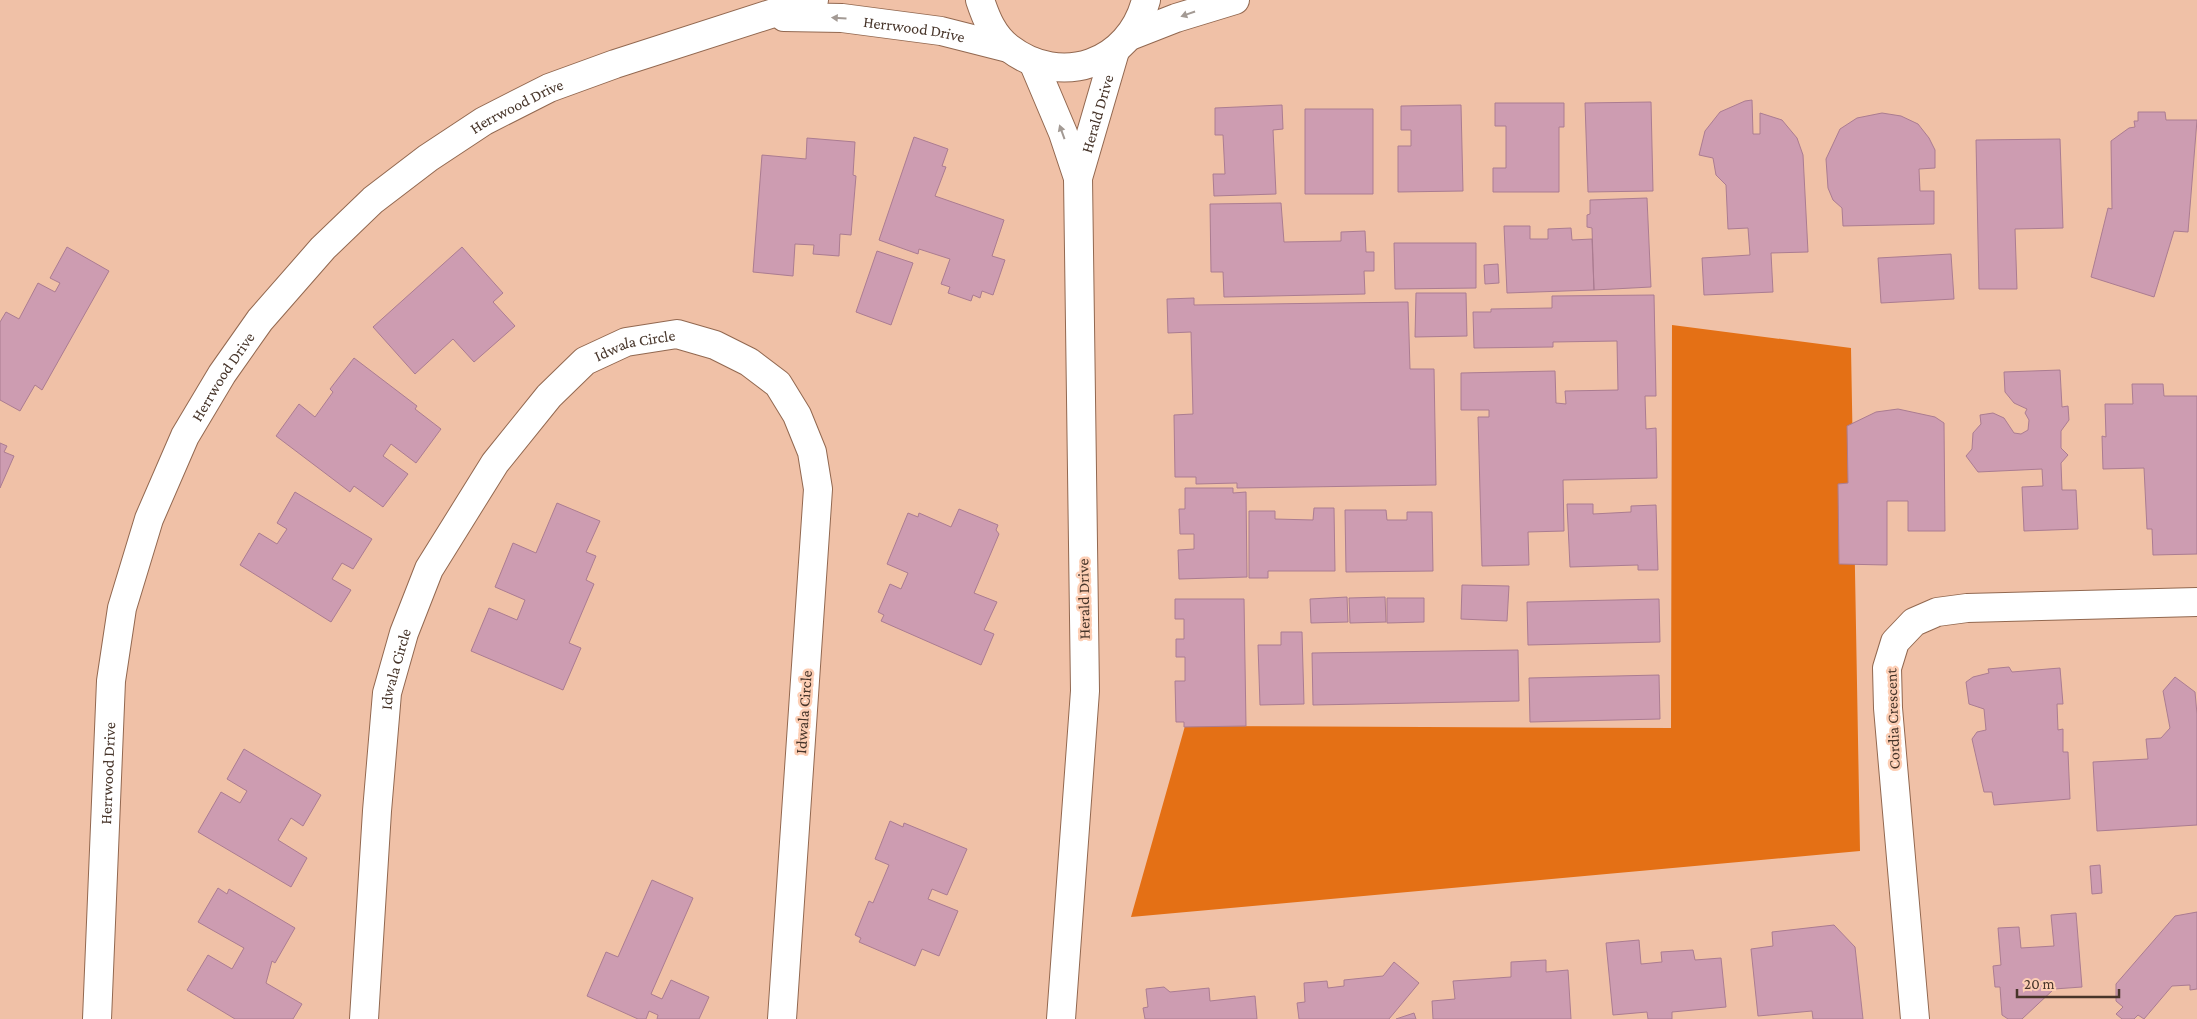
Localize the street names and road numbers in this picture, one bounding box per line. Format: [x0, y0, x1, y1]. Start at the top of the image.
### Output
street label: Herrwood Drive [862, 13, 967, 46]
street label: Herald Drive [1078, 73, 1117, 155]
street label: Herrwood Drive [467, 76, 566, 137]
street label: Idwala Circle [592, 326, 676, 364]
street label: Herrwood Drive [188, 329, 258, 424]
street label: Herald Drive [1074, 558, 1093, 640]
street label: Idwala Circle [378, 626, 414, 710]
street label: Cordia Crescent [1882, 667, 1903, 770]
street label: Idwala Circle [792, 670, 815, 754]
street label: Herrwood Drive [97, 722, 118, 825]

